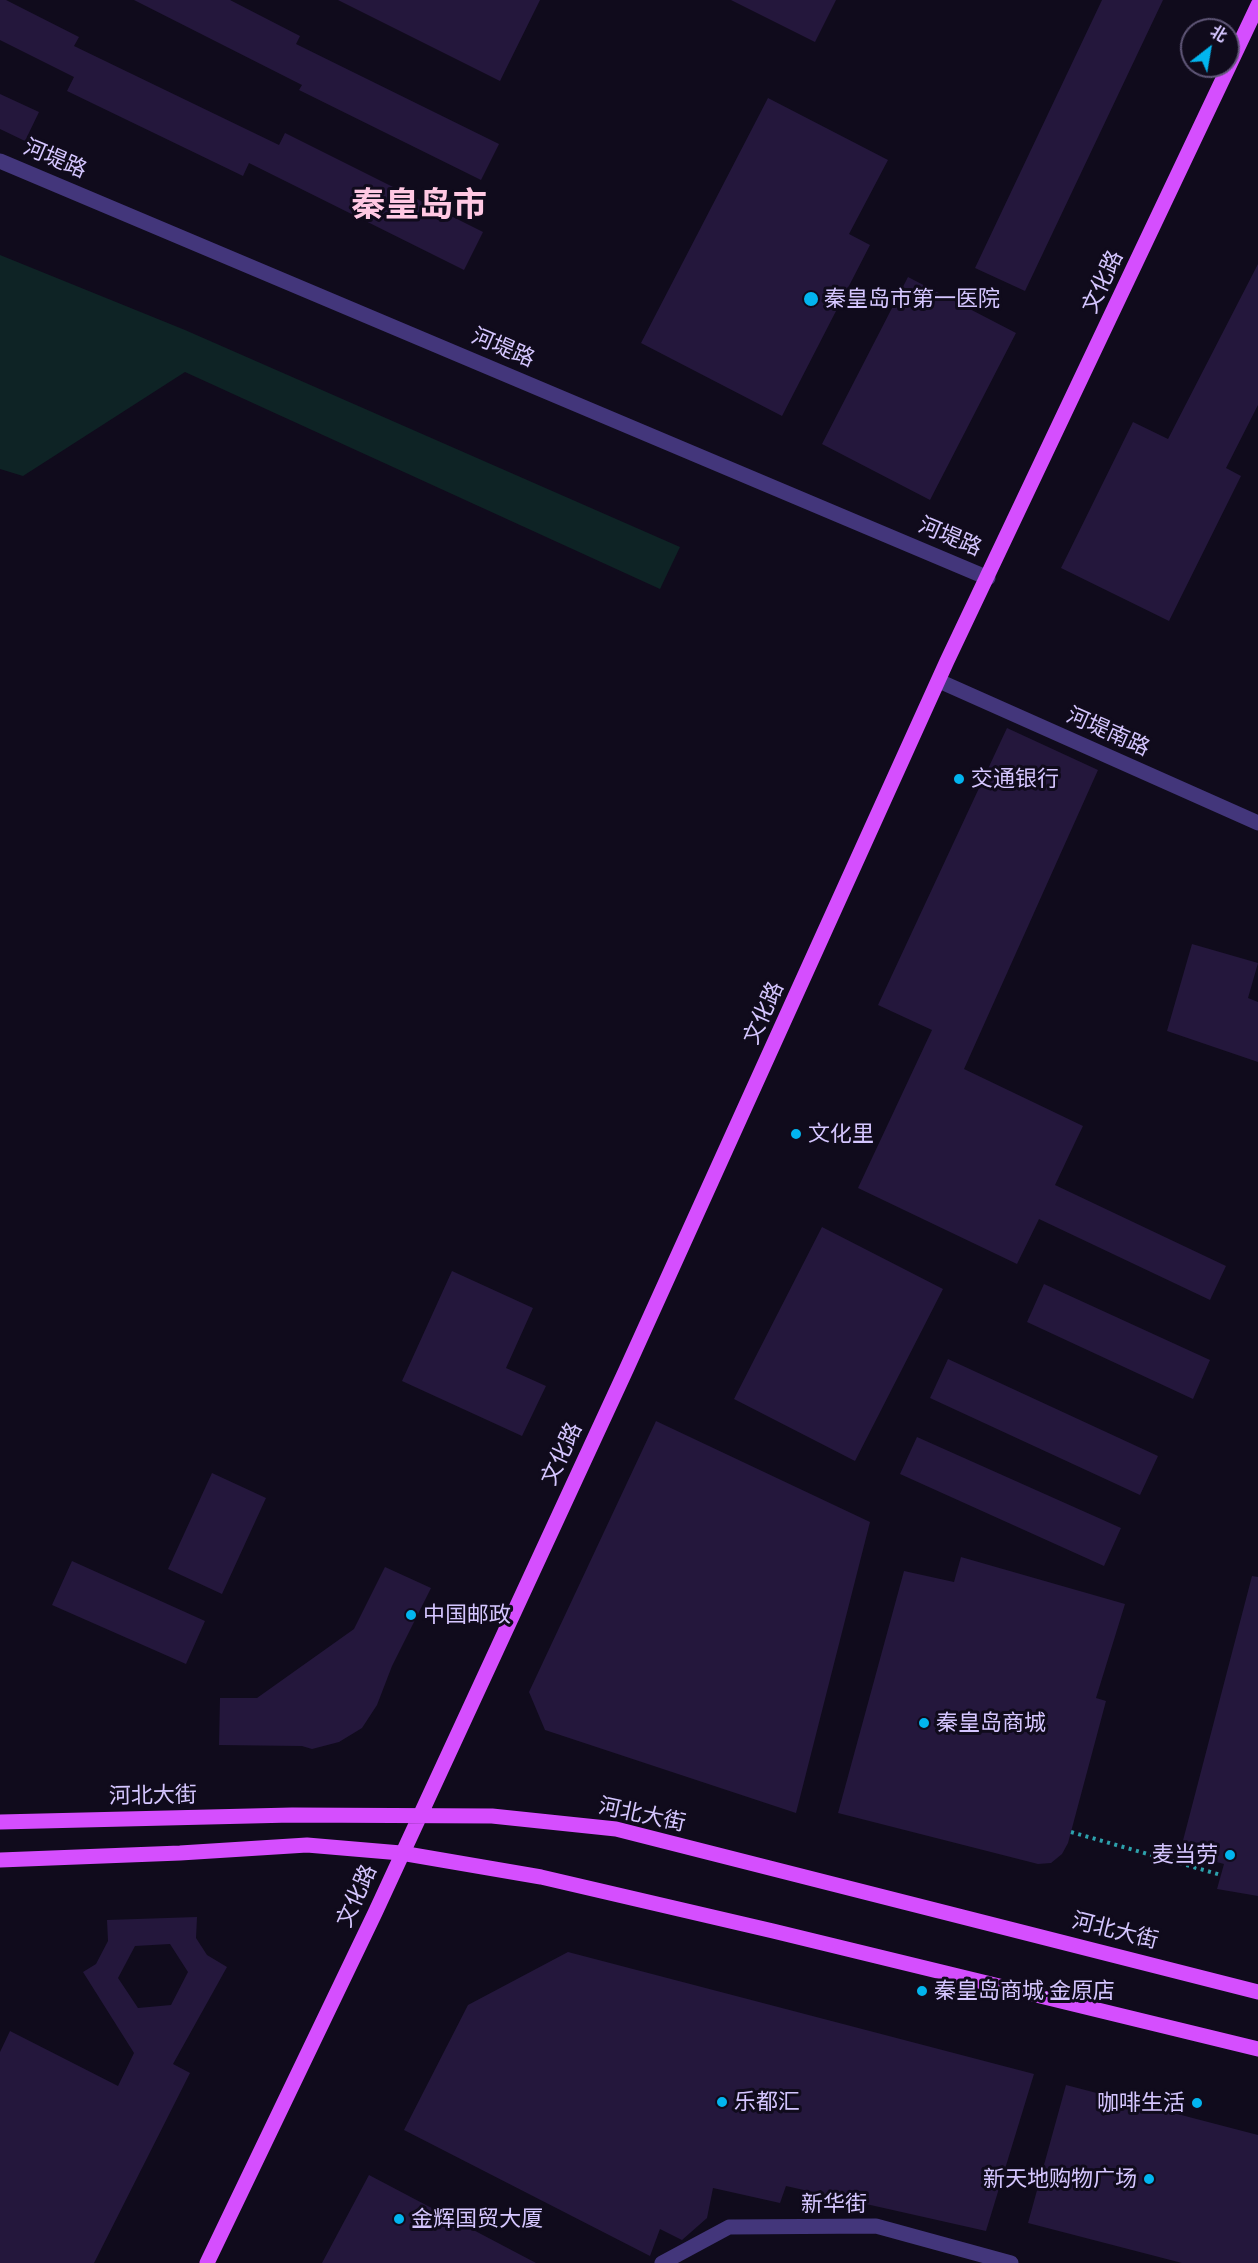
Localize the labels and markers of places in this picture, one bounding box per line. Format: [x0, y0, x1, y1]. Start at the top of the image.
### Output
place label: 秦皇岛市第一医院 [824, 286, 1000, 312]
marker: 秦皇岛市第一医院 [802, 290, 820, 308]
place label: 交通银行 [971, 766, 1059, 792]
marker: 交通银行 [952, 772, 966, 786]
place label: 文化里 [808, 1121, 874, 1147]
marker: 文化里 [789, 1127, 803, 1141]
place label: 中国邮政 [423, 1602, 511, 1628]
marker: 中国邮政 [404, 1608, 418, 1622]
place label: 秦皇岛商城 [936, 1710, 1046, 1736]
marker: 秦皇岛商城 [917, 1716, 931, 1730]
place label: 麦当劳 [1152, 1842, 1218, 1868]
marker: 麦当劳 [1223, 1848, 1237, 1862]
place label: 秦皇岛商城·金原店 [934, 1978, 1115, 2004]
marker: 秦皇岛商城·金原店 [915, 1984, 929, 1998]
place label: 乐都汇 [734, 2089, 800, 2115]
place label: 咖啡生活 [1097, 2090, 1185, 2116]
marker: 乐都汇 [715, 2095, 729, 2109]
marker: 咖啡生活 [1190, 2096, 1204, 2110]
place label: 新天地购物广场 [983, 2166, 1137, 2192]
marker: 新天地购物广场 [1142, 2172, 1156, 2186]
place label: 金辉国贸大厦 [411, 2206, 543, 2232]
marker: 金辉国贸大厦 [392, 2212, 406, 2226]

